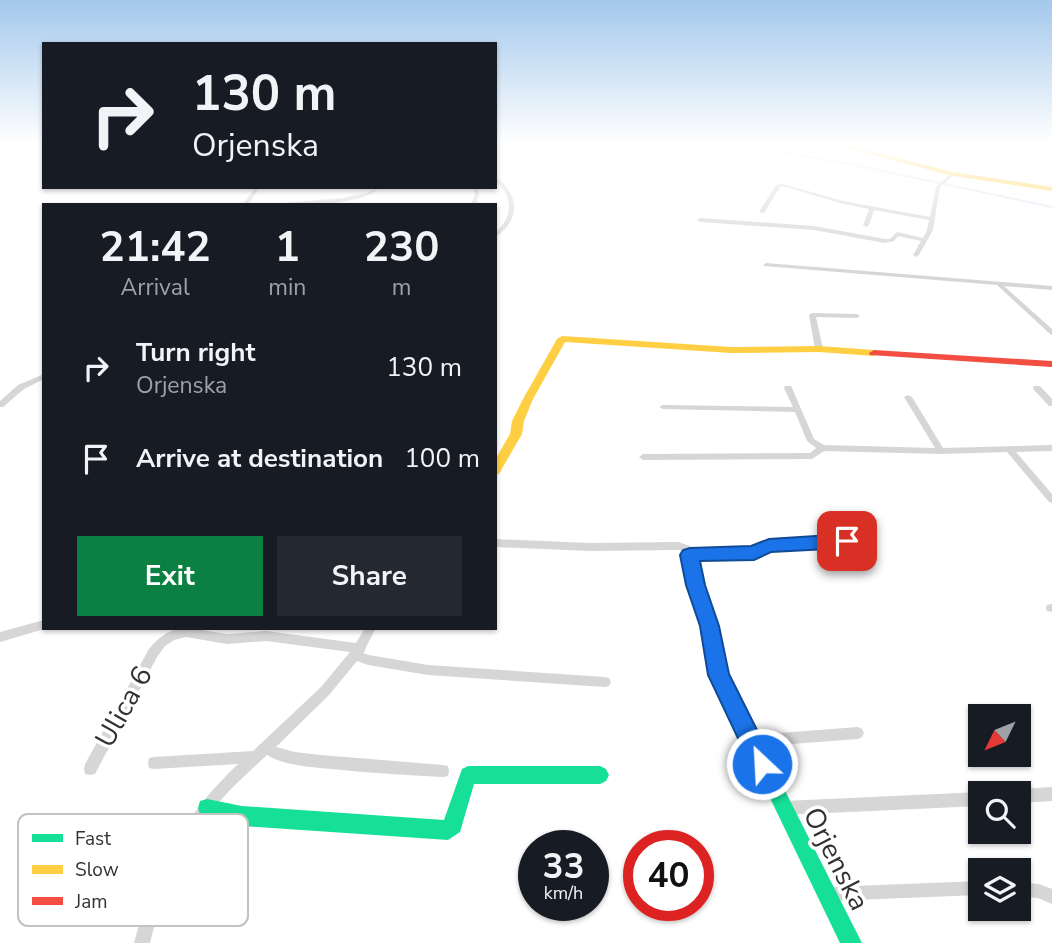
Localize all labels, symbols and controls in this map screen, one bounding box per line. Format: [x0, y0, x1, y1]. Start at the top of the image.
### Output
text: 130 m [192, 60, 336, 127]
icon: right [77, 70, 168, 161]
text: Orjenska [192, 124, 319, 167]
text: 21:42 [100, 219, 211, 276]
text: 1 [275, 219, 300, 276]
text: 230 [364, 219, 439, 276]
text: Arrival [121, 272, 190, 303]
text: min [268, 272, 306, 303]
text: m [392, 272, 412, 303]
text: Turn right [136, 335, 255, 370]
icon: right [77, 349, 115, 387]
text: 130 m [386, 350, 462, 385]
text: Orjenska [136, 370, 227, 401]
icon: arrive [77, 440, 115, 478]
text: Arrive at destination [136, 441, 383, 476]
text: 100 m [404, 441, 480, 476]
pin [817, 511, 877, 571]
icon: arrive [828, 522, 866, 560]
button: Exit [77, 536, 263, 616]
button: Share [277, 536, 462, 616]
street label: Ulica 6 [86, 660, 162, 754]
north arrow [968, 704, 1031, 766]
map controls [968, 704, 1031, 921]
position arrow [725, 727, 799, 801]
button: search [968, 781, 1031, 844]
street label: Orjenska [794, 801, 878, 917]
legend [18, 814, 248, 926]
text: Fast [75, 826, 111, 852]
speed limit sign: 40 [623, 830, 714, 921]
text: 33 [542, 843, 585, 890]
text: Slow [75, 857, 119, 883]
button: layers [968, 858, 1031, 921]
text: km/h [544, 881, 583, 905]
text: Jam [74, 889, 108, 915]

